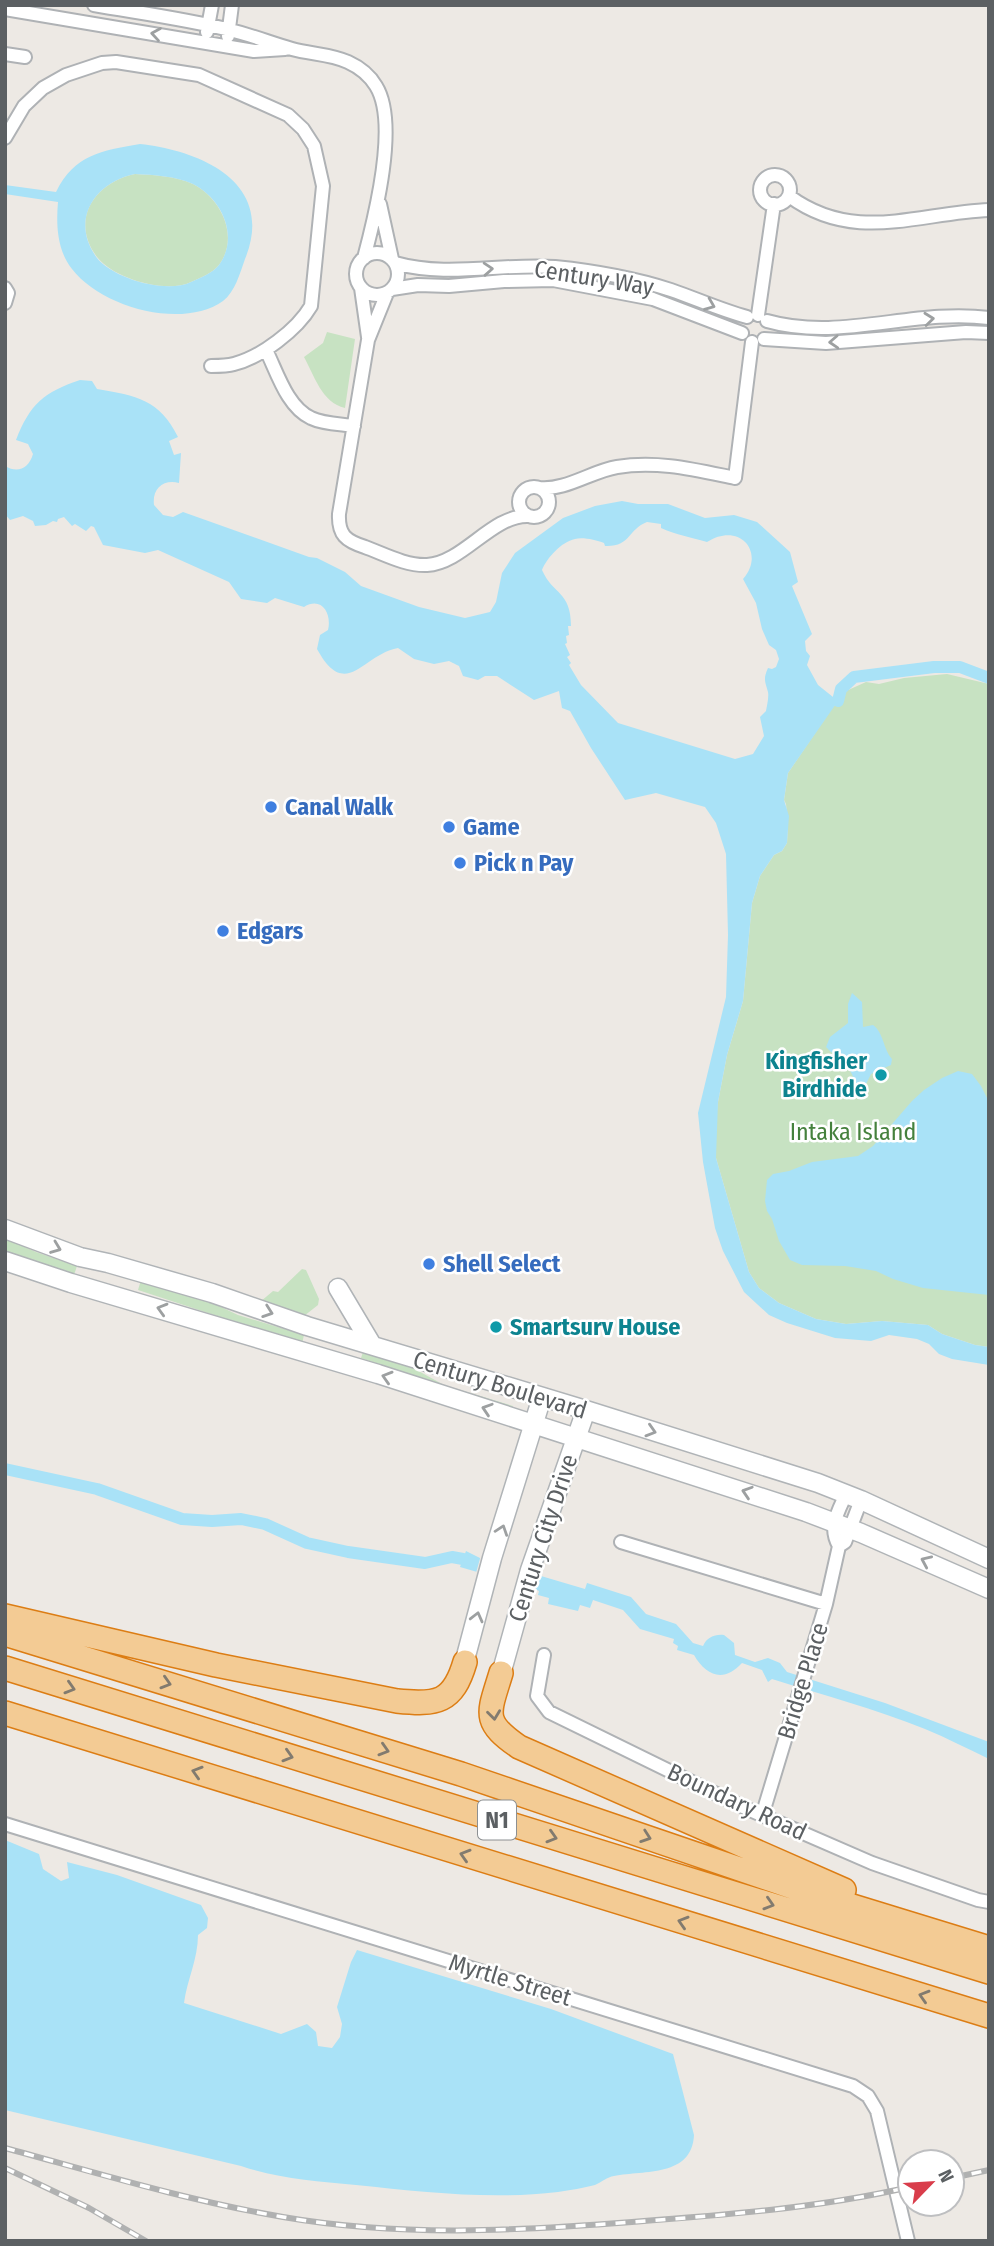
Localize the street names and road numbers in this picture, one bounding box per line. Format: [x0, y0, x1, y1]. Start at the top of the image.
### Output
street label: Century Way [532, 255, 656, 301]
street label: Century Boulevard [410, 1345, 590, 1425]
street label: Century City Drive [503, 1451, 583, 1625]
street label: Bridge Place [772, 1619, 834, 1743]
street label: Boundary Road [663, 1758, 811, 1846]
road number: N1 [478, 1800, 516, 1840]
street label: Myrtle Street [445, 1948, 575, 2012]

